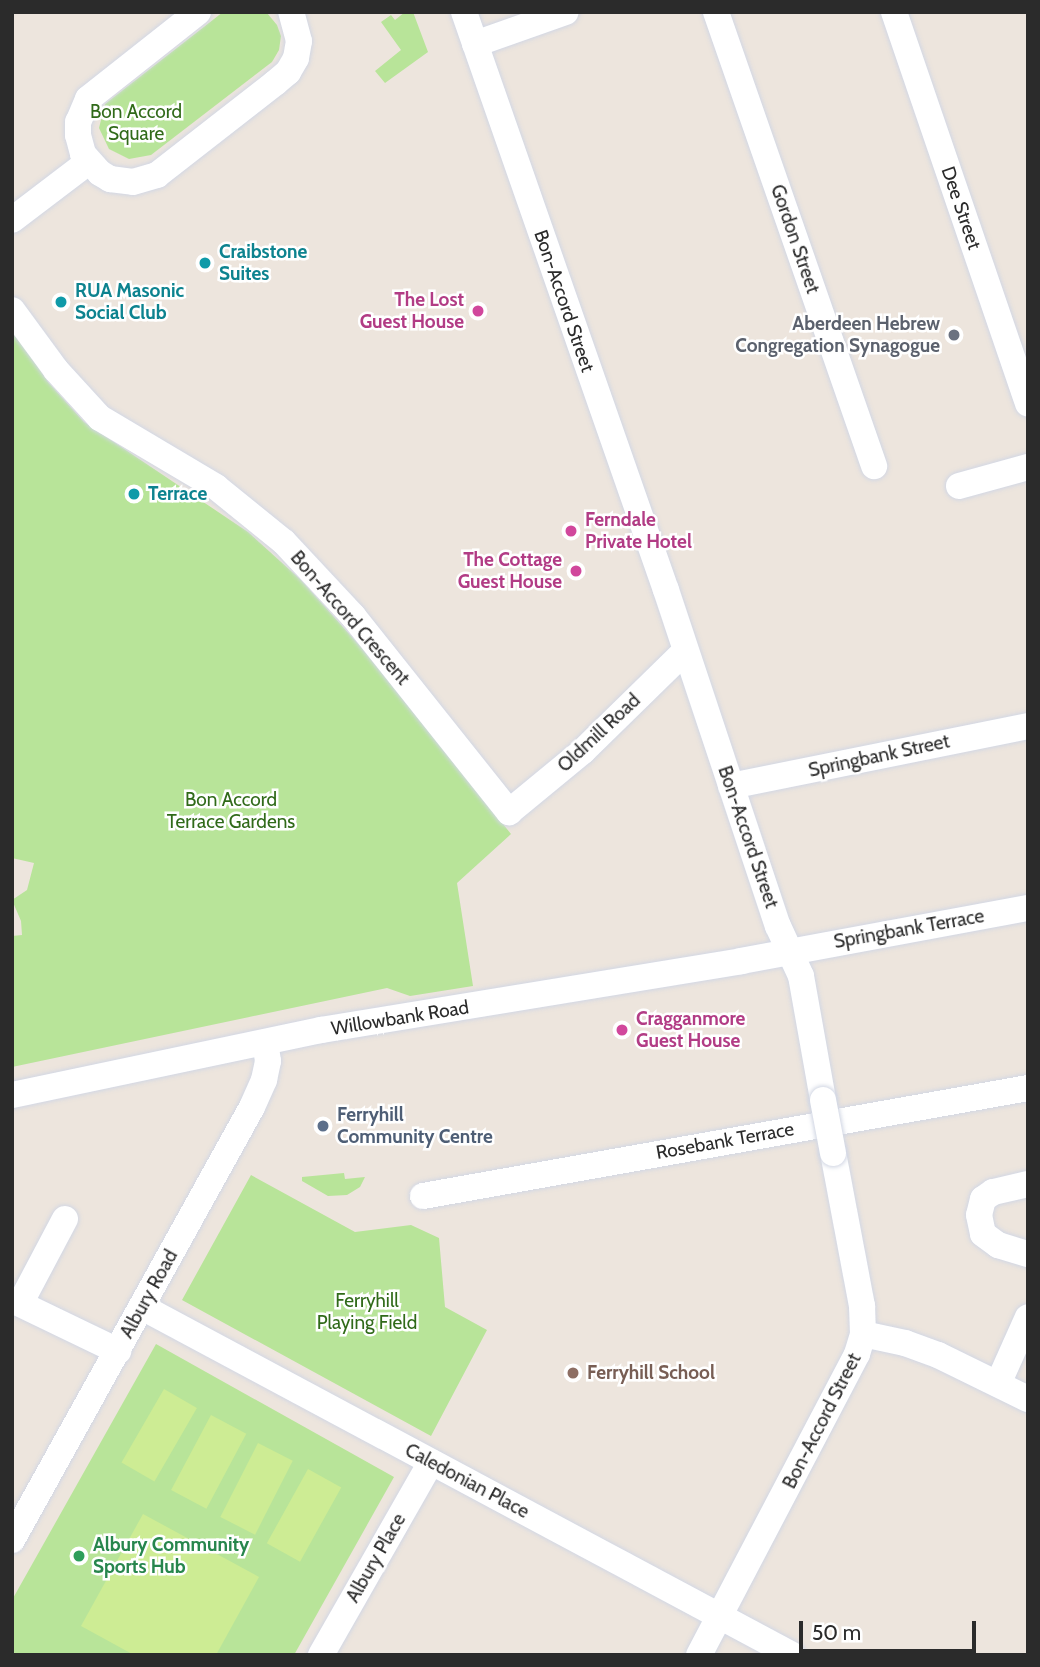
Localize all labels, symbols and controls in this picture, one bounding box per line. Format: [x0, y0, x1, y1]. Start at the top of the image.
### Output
park label: Bon Accord Square [90, 101, 182, 145]
street label: Dee Street [936, 164, 986, 252]
street label: Gordon Street [766, 182, 824, 296]
street label: Bon-Accord Street [529, 227, 599, 375]
place label: Craibstone Suites [219, 241, 307, 285]
marker: Craibstone Suites [197, 255, 213, 271]
place label: RUA Masonic Social Club [75, 280, 184, 324]
place label: The Lost Guest House [360, 289, 464, 333]
marker: RUA Masonic Social Club [53, 294, 69, 310]
marker: The Lost Guest House [470, 303, 486, 319]
place label: Aberdeen Hebrew Congregation Synagogue [735, 313, 940, 357]
marker: Aberdeen Hebrew Congregation Synagogue [946, 327, 962, 343]
place label: Terrace [148, 483, 207, 505]
marker: Terrace [126, 486, 142, 502]
place label: Ferndale Private Hotel [585, 509, 692, 553]
marker: Ferndale Private Hotel [563, 523, 579, 539]
street label: Bon-Accord Crescent [286, 546, 414, 690]
place label: The Cottage Guest House [458, 549, 562, 593]
marker: The Cottage Guest House [568, 563, 584, 579]
street label: Oldmill Road [553, 689, 645, 777]
street label: Springbank Street [806, 730, 952, 782]
street label: Bon-Accord Street [713, 763, 783, 911]
park label: Bon Accord Terrace Gardens [167, 789, 295, 833]
street label: Springbank Terrace [832, 905, 986, 953]
street label: Willowbank Road [329, 996, 471, 1040]
place label: Cragganmore Guest House [636, 1008, 745, 1052]
marker: Cragganmore Guest House [614, 1022, 630, 1038]
place label: Ferryhill Community Centre [337, 1104, 493, 1148]
marker: Ferryhill Community Centre [315, 1118, 331, 1134]
street label: Rosebank Terrace [654, 1118, 796, 1164]
street label: Albury Road [115, 1246, 183, 1342]
park label: Ferryhill Playing Field [317, 1290, 417, 1334]
street label: Bon-Accord Street [778, 1350, 866, 1492]
place label: Ferryhill School [587, 1362, 715, 1384]
marker: Ferryhill School [565, 1365, 581, 1381]
street label: Caledonian Place [401, 1439, 533, 1523]
street label: Albury Place [341, 1509, 411, 1607]
place label: Albury Community Sports Hub [93, 1534, 249, 1578]
marker: Albury Community Sports Hub [71, 1548, 87, 1564]
scale bar [802, 1608, 979, 1652]
text: 50 m [812, 1620, 861, 1645]

